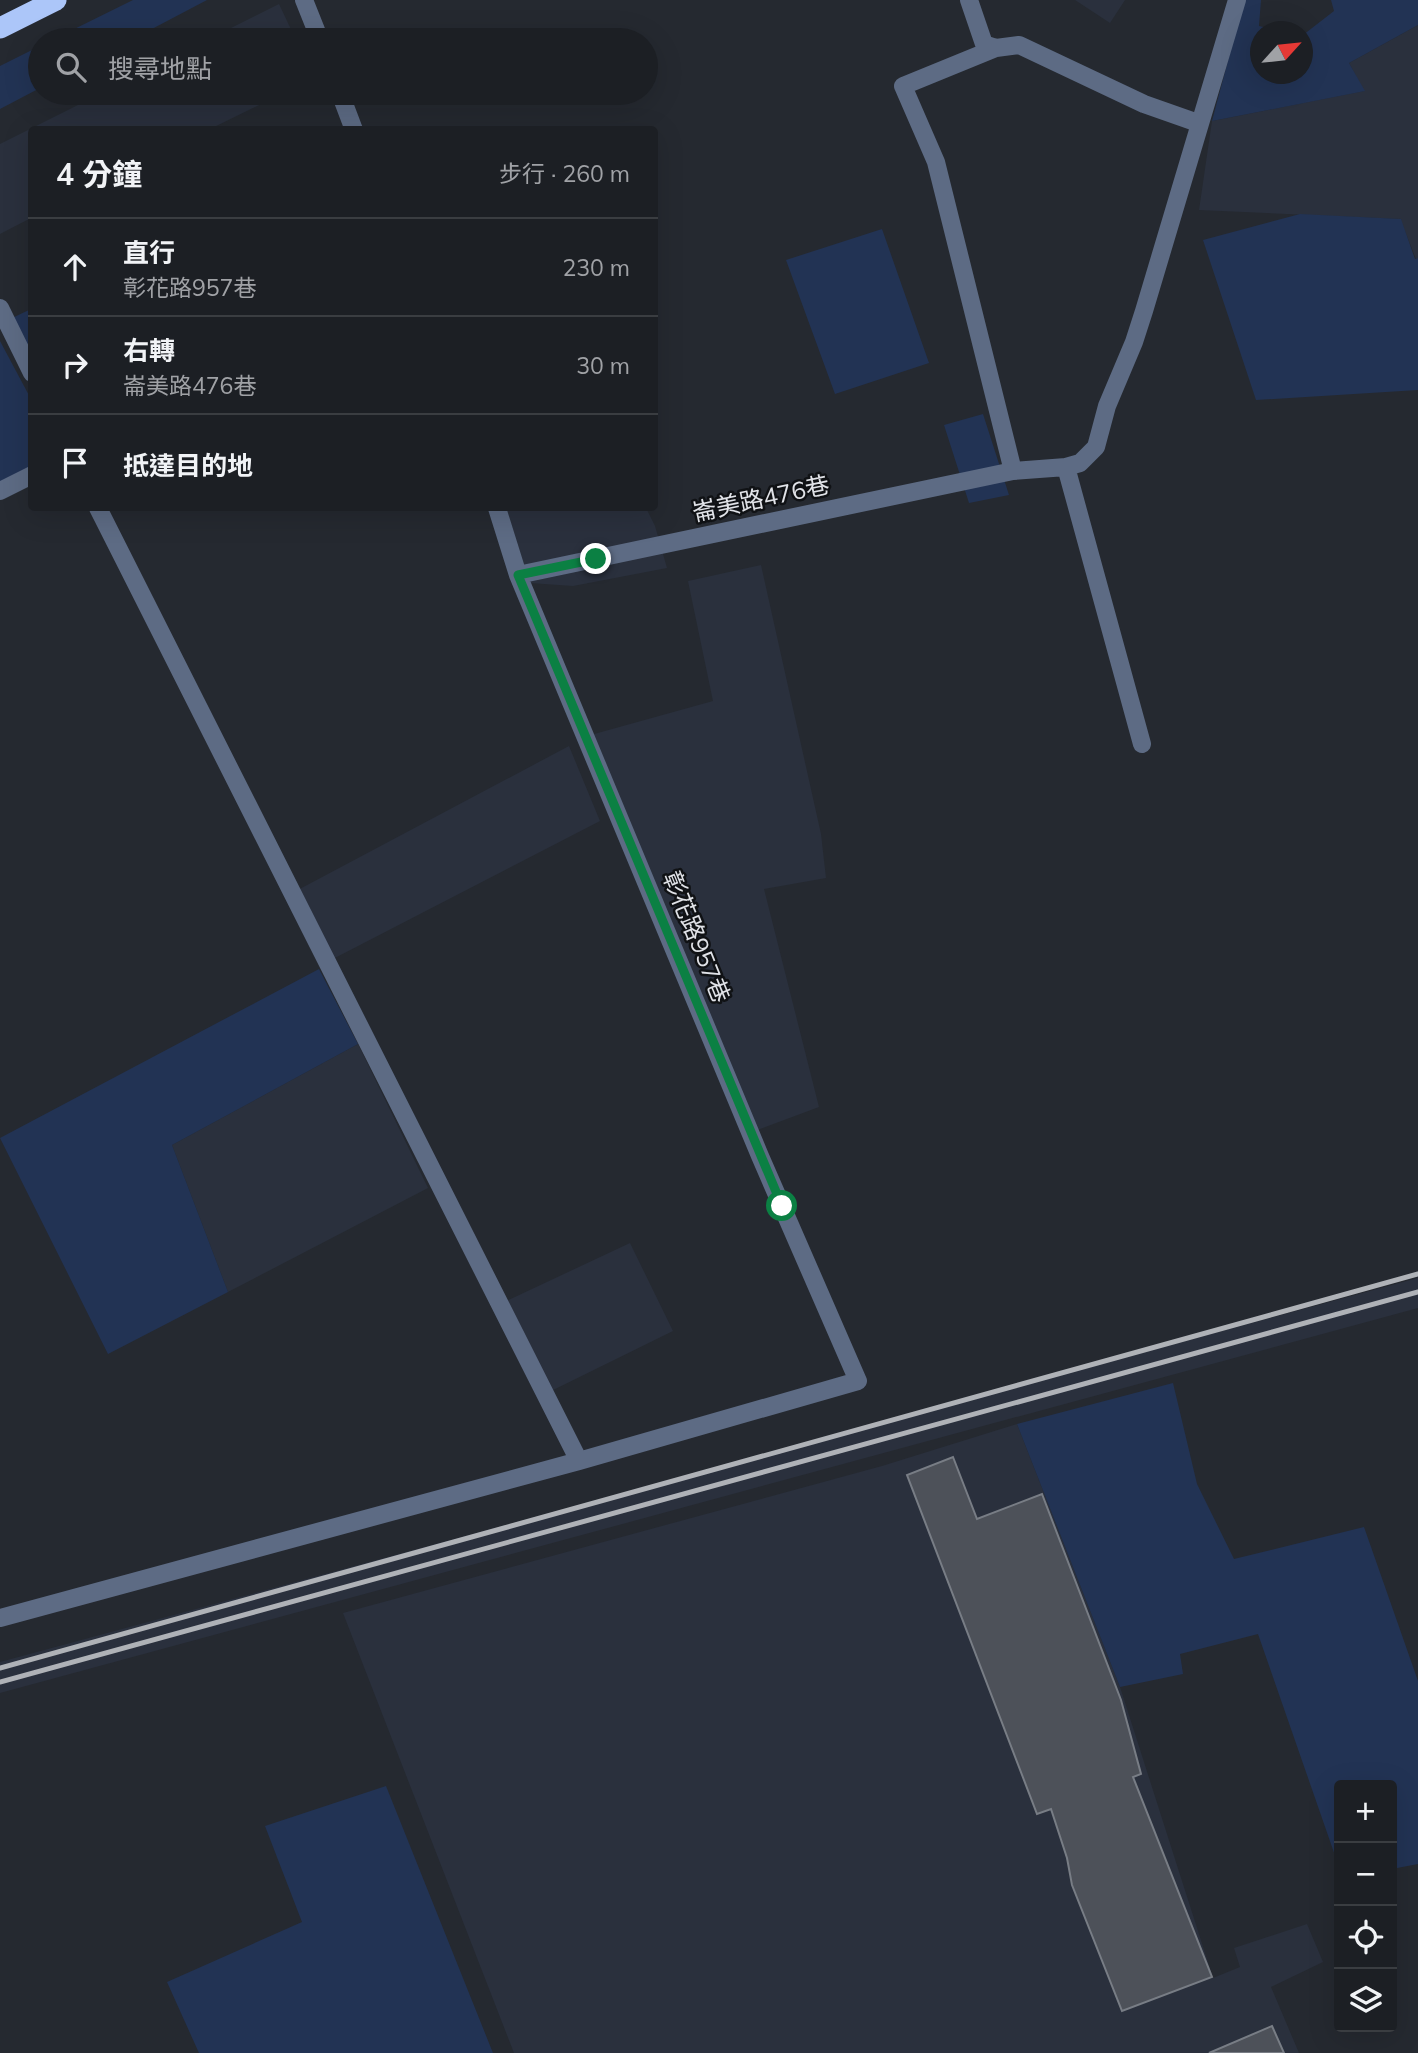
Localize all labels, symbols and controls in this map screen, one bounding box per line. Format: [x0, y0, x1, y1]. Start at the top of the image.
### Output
north arrow [1250, 21, 1313, 84]
search box [28, 28, 658, 105]
icon: search [52, 48, 90, 86]
text: 搜尋地點 [108, 52, 212, 85]
text: 4 分鐘 [56, 155, 142, 193]
text: 步行 · 260 m [499, 159, 630, 188]
text: 直行 [123, 236, 175, 269]
icon: ahead [56, 248, 94, 286]
text: 230 m [562, 253, 630, 282]
text: 彰花路957巷 [123, 273, 256, 302]
text: 右轉 [123, 334, 175, 367]
icon: right [56, 346, 94, 384]
text: 30 m [576, 351, 630, 380]
text: 崙美路476巷 [123, 371, 256, 400]
icon: arrive [56, 444, 94, 482]
text: 抵達目的地 [123, 449, 253, 482]
street label: 崙美路476巷 [690, 469, 832, 527]
route end [580, 543, 611, 574]
street label: 彰花路957巷 [657, 866, 737, 1007]
route start [766, 1190, 797, 1221]
map controls [1334, 1780, 1397, 2032]
button: + [1334, 1780, 1397, 1843]
button: − [1334, 1843, 1397, 1906]
button: locate [1334, 1906, 1397, 1969]
button: layers [1334, 1969, 1397, 2032]

